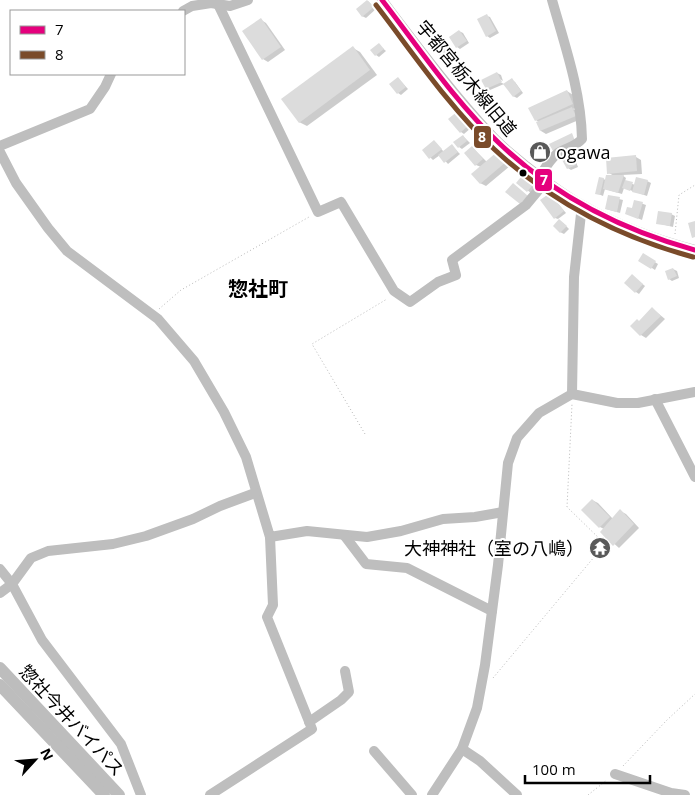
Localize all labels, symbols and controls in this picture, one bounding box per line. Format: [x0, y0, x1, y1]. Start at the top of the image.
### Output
legend [10, 10, 185, 75]
street label: 宇都宮栃木線旧道 [412, 15, 522, 141]
text: 7 [55, 19, 64, 39]
text: 8 [55, 44, 64, 64]
line badge: 8 [473, 125, 492, 149]
text: 8 [478, 127, 486, 146]
shop icon: ogawa [528, 140, 552, 164]
place label: ogawa [556, 140, 611, 164]
unlabelled marker [518, 168, 528, 178]
line badge: 7 [534, 168, 553, 192]
text: 7 [540, 170, 548, 189]
district label: 惣社町 [228, 275, 288, 302]
place label: 大神神社（室の八嶋） [404, 536, 584, 560]
temple icon: 大神神社（室の八嶋） [588, 536, 612, 560]
street label: 惣社今井バイパス [14, 659, 130, 781]
north arrow [10, 735, 60, 785]
text: N [36, 745, 58, 763]
scale bar [525, 752, 650, 784]
text: 100 m [532, 759, 576, 779]

